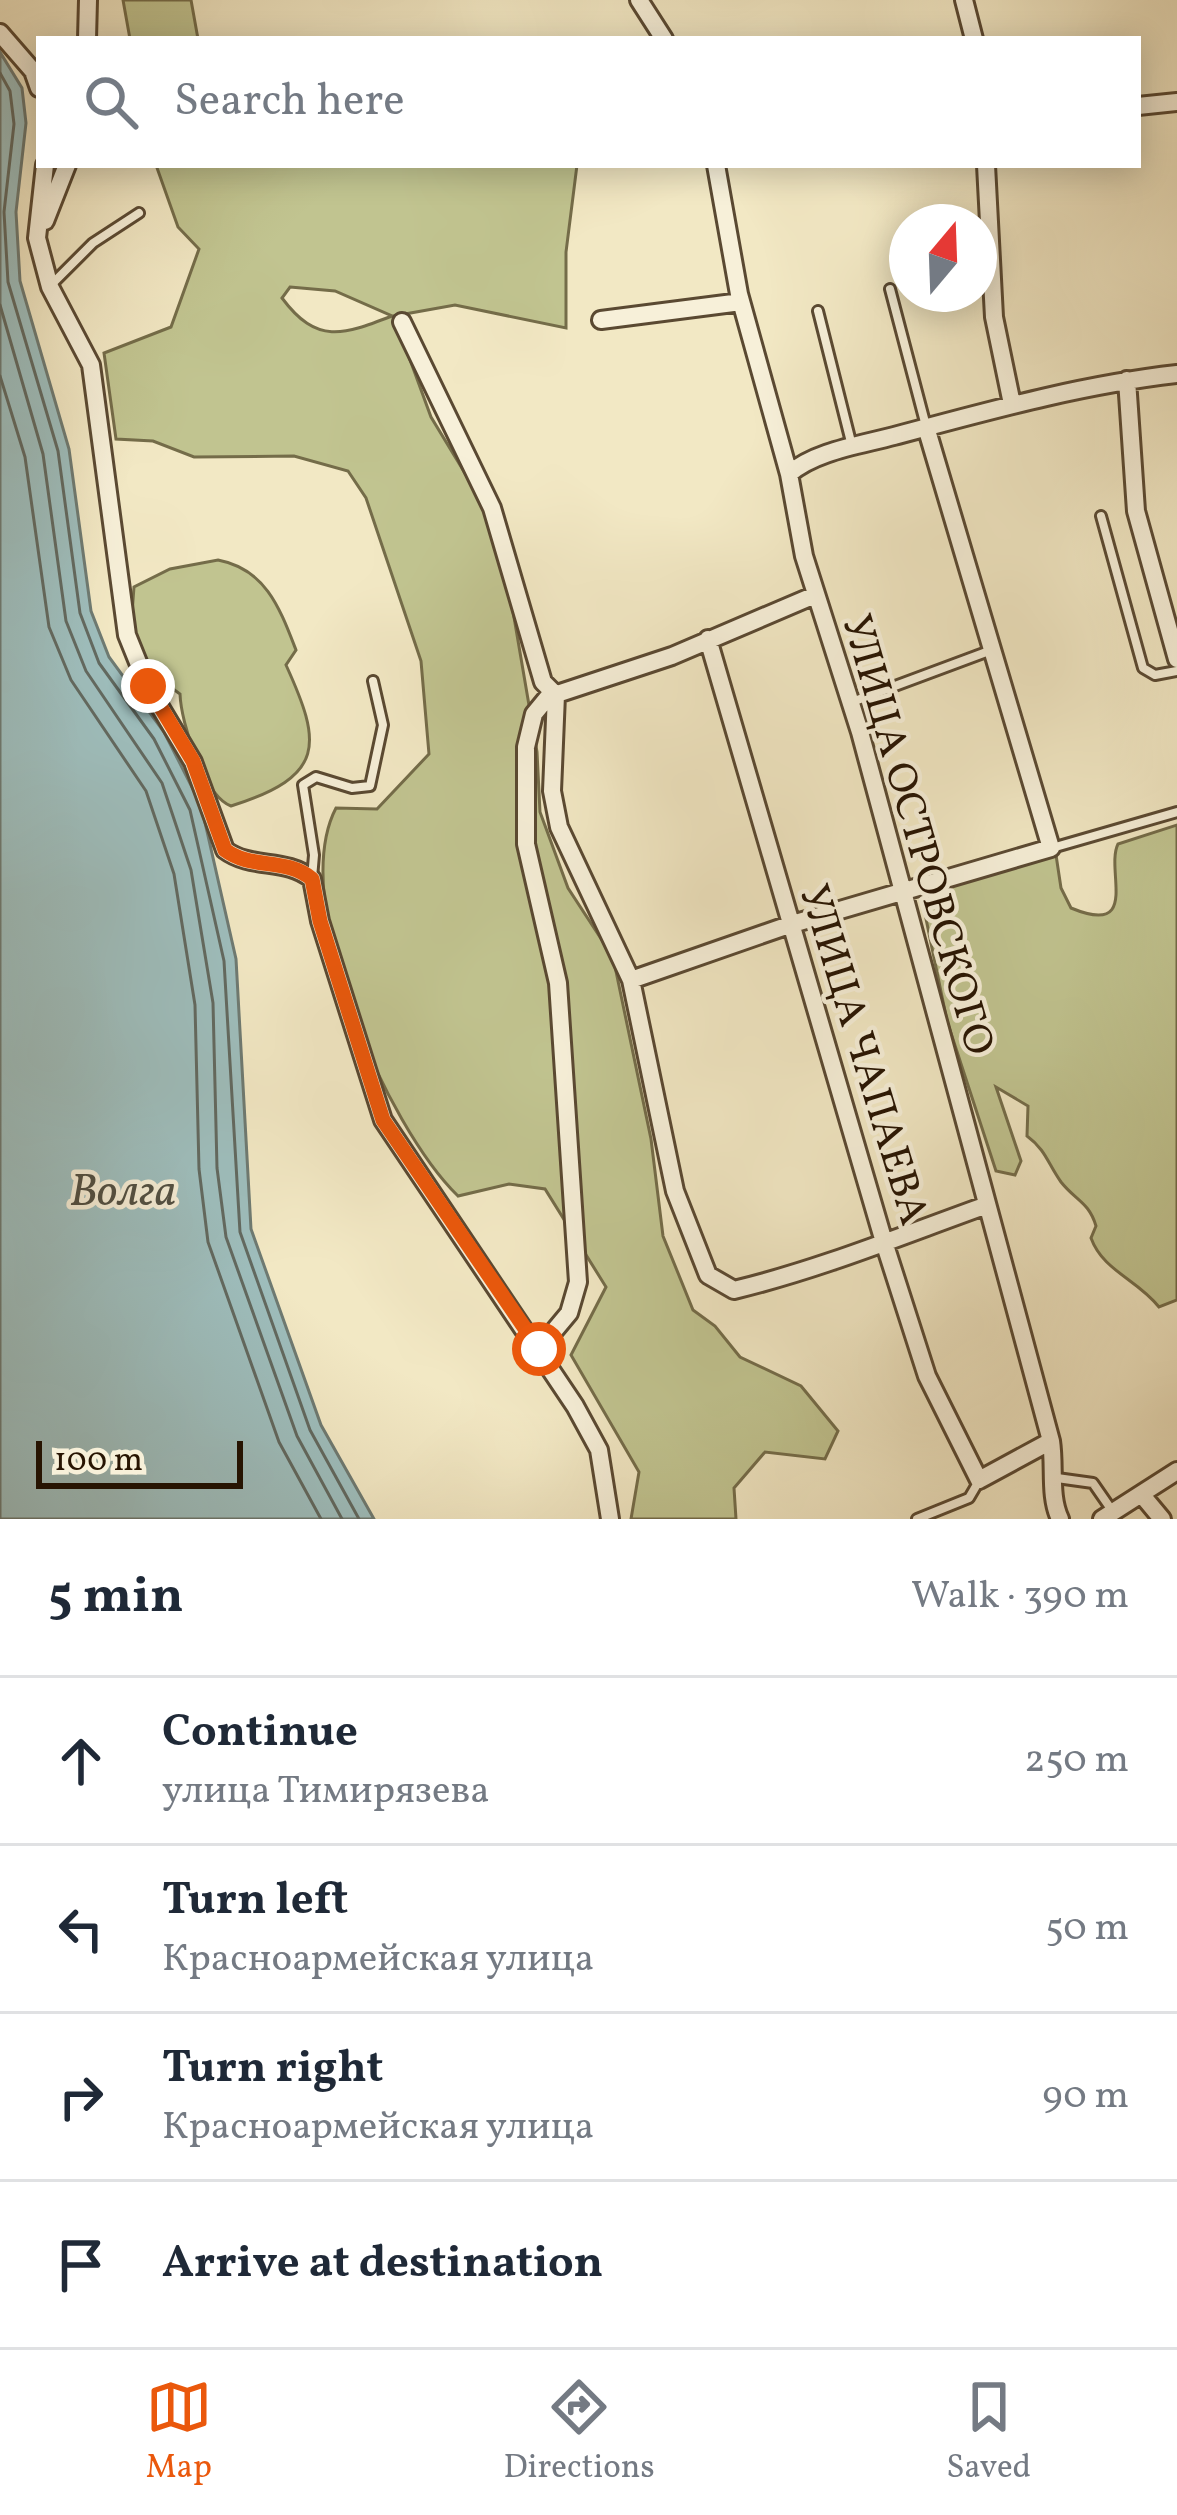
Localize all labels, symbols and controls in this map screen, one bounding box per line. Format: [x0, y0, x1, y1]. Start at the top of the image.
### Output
search box [36, 36, 1141, 168]
icon: search [78, 69, 144, 135]
text: Search here [174, 71, 405, 134]
north arrow [889, 204, 997, 312]
street label: УЛИЦА ОСТРОВСКОГО [824, 608, 1007, 1062]
route end [121, 659, 175, 713]
street label: УЛИЦА ЧАПАЕВА [782, 878, 942, 1233]
water label: Волга [70, 1162, 176, 1225]
route start [512, 1322, 566, 1376]
scale bar [36, 1435, 243, 1488]
text: 100 m [54, 1439, 143, 1485]
text: 5 min [48, 1562, 184, 1633]
text: Walk · 390 m [911, 1570, 1129, 1624]
text: Continue [162, 1702, 358, 1765]
icon: ahead [48, 1728, 114, 1794]
text: 250 m [1024, 1734, 1129, 1788]
text: улица Тимирязева [162, 1765, 490, 1819]
text: Turn left [162, 1870, 348, 1933]
icon: left [48, 1896, 114, 1962]
text: 50 m [1045, 1902, 1129, 1956]
text: Красноармейская улица [162, 1933, 594, 1987]
text: Turn right [162, 2038, 383, 2101]
icon: right [48, 2064, 114, 2130]
text: 90 m [1042, 2070, 1129, 2124]
text: Красноармейская улица [162, 2101, 594, 2155]
icon: arrive [48, 2232, 114, 2298]
text: Arrive at destination [162, 2233, 603, 2296]
tab: Map [146, 2374, 212, 2492]
tab: Directions [503, 2374, 655, 2492]
tab: Saved [946, 2374, 1031, 2492]

